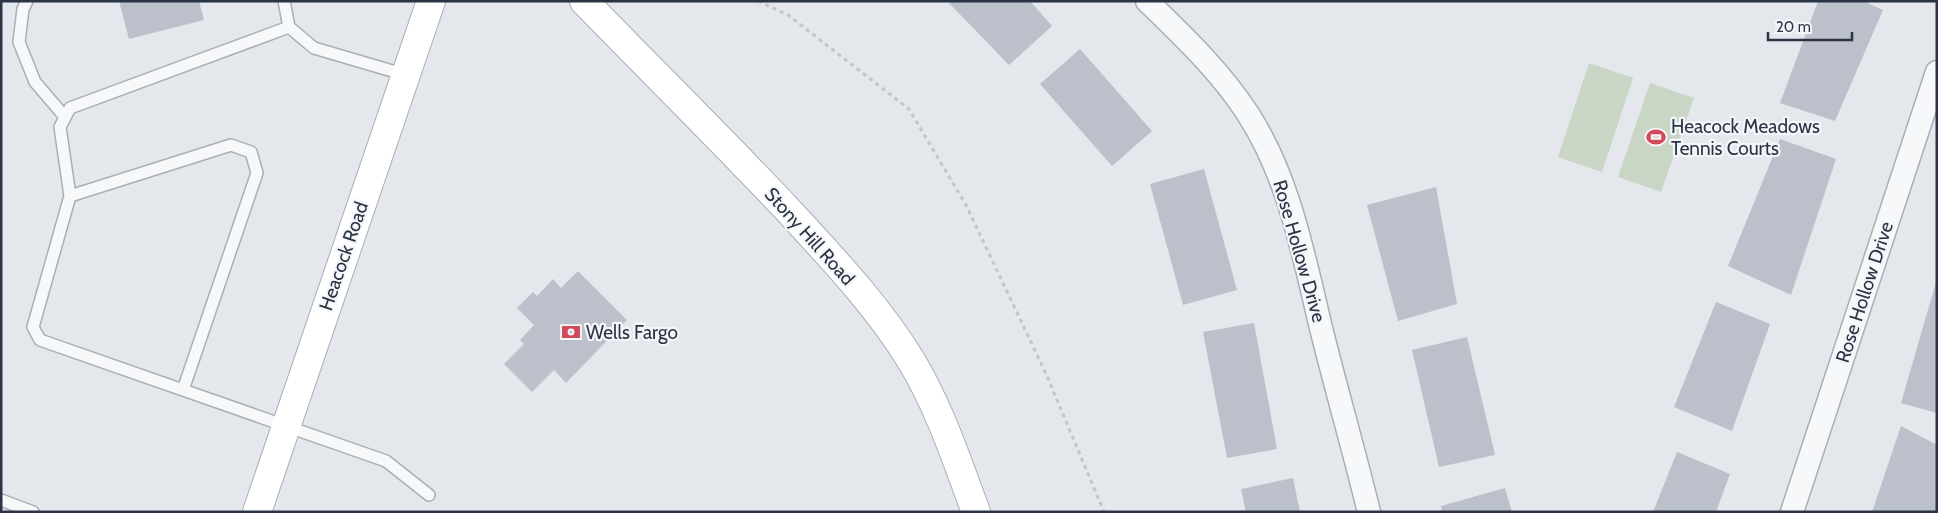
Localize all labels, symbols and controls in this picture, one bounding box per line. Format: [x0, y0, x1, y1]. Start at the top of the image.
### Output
scale bar [1768, 10, 1852, 42]
text: 20 m [1776, 18, 1811, 36]
place label: Heacock Meadows Tennis Courts [1671, 115, 1820, 160]
sports icon: Heacock Meadows Tennis Courts [1645, 126, 1667, 148]
street label: Rose Hollow Drive [1268, 177, 1331, 325]
street label: Stony Hill Road [760, 183, 860, 290]
street label: Heacock Road [314, 199, 373, 314]
street label: Rose Hollow Drive [1831, 218, 1898, 366]
bank icon: Wells Fargo [560, 321, 582, 343]
place label: Wells Fargo [586, 321, 678, 344]

